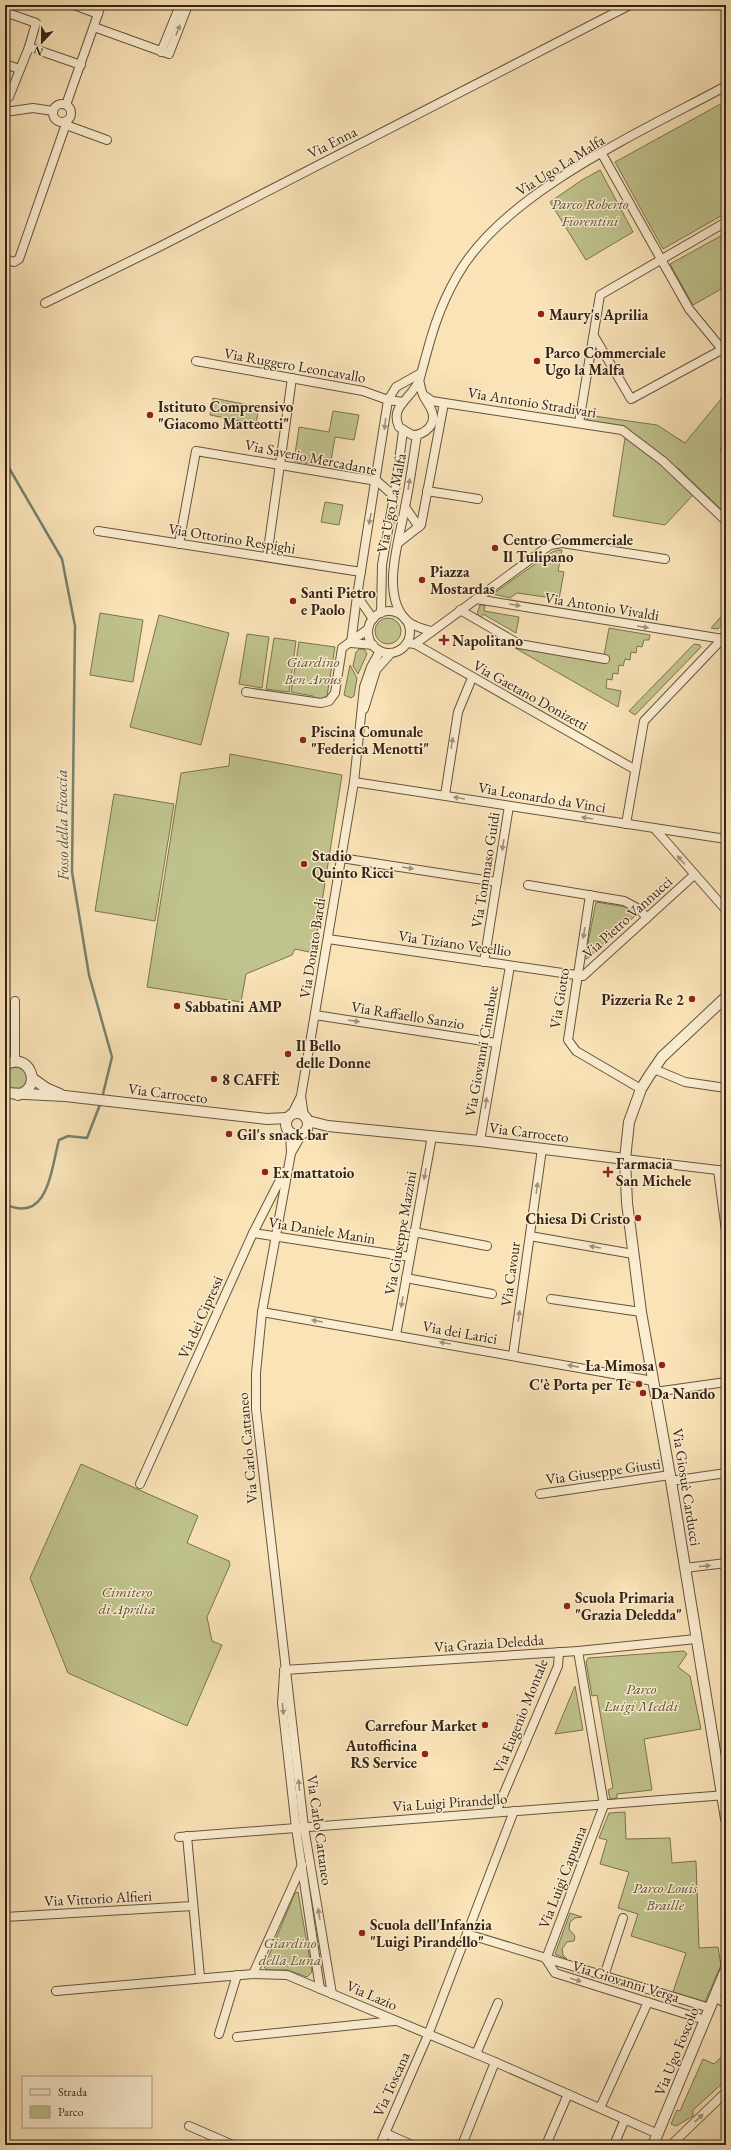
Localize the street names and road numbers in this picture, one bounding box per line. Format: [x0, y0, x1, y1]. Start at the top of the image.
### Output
street label: Via Enna [304, 122, 360, 162]
street label: Via Ugo La Malfa [512, 130, 608, 200]
street label: Via Ruggero Leoncavallo [223, 343, 367, 387]
street label: Via Antonio Stradivari [466, 382, 598, 422]
street label: Via Saverio Mercadante [243, 435, 379, 479]
street label: Via Ugo La Malfa [372, 451, 410, 555]
street label: Via Ottorino Respighi [167, 519, 297, 557]
street label: Via Antonio Vivaldi [543, 588, 661, 624]
street label: Via Gaetano Donizetti [470, 655, 592, 735]
street label: Via Leonardo da Vinci [477, 778, 607, 817]
street label: Via Tommaso Guidi [466, 811, 504, 929]
street label: Via Pietro Vannucci [578, 871, 676, 962]
street label: Via Donato Bardi [295, 896, 329, 1000]
street label: Via Tiziano Vecellio [397, 926, 513, 960]
street label: Via Giotto [545, 966, 573, 1030]
street label: Via Giovanni Cimabue [460, 984, 502, 1118]
street label: Via Raffaello Sanzio [350, 997, 466, 1033]
street label: Via Carroceto [127, 1079, 209, 1107]
street label: Via Carroceto [488, 1118, 570, 1146]
street label: Via Giuseppe Mazzini [380, 1169, 420, 1296]
street label: Via Daniele Manin [267, 1212, 377, 1248]
street label: Via Cavour [496, 1240, 524, 1308]
street label: Via dei Cipressi [173, 1272, 227, 1361]
street label: Via dei Larici [421, 1316, 499, 1348]
street label: Via Carlo Cattaneo [233, 1392, 261, 1504]
street label: Via Giosuè Carducci [668, 1427, 706, 1547]
street label: Via Giuseppe Giusti [544, 1453, 662, 1488]
street label: Via Grazia Deledda [433, 1630, 545, 1656]
street label: Via Eugenio Montale [488, 1656, 552, 1776]
street label: Via Carlo Cattaneo [303, 1774, 337, 1886]
street label: Via Luigi Pirandello [392, 1789, 508, 1815]
street label: Via Luigi Capuana [534, 1823, 590, 1931]
street label: Via Vittorio Alfieri [44, 1886, 153, 1910]
street label: Via Giovanni Verga [570, 1956, 682, 2006]
street label: Via Lazio [344, 1976, 400, 2014]
street label: Via Ugo Foscolo [650, 2004, 702, 2098]
street label: Via Toscana [368, 2049, 414, 2119]

